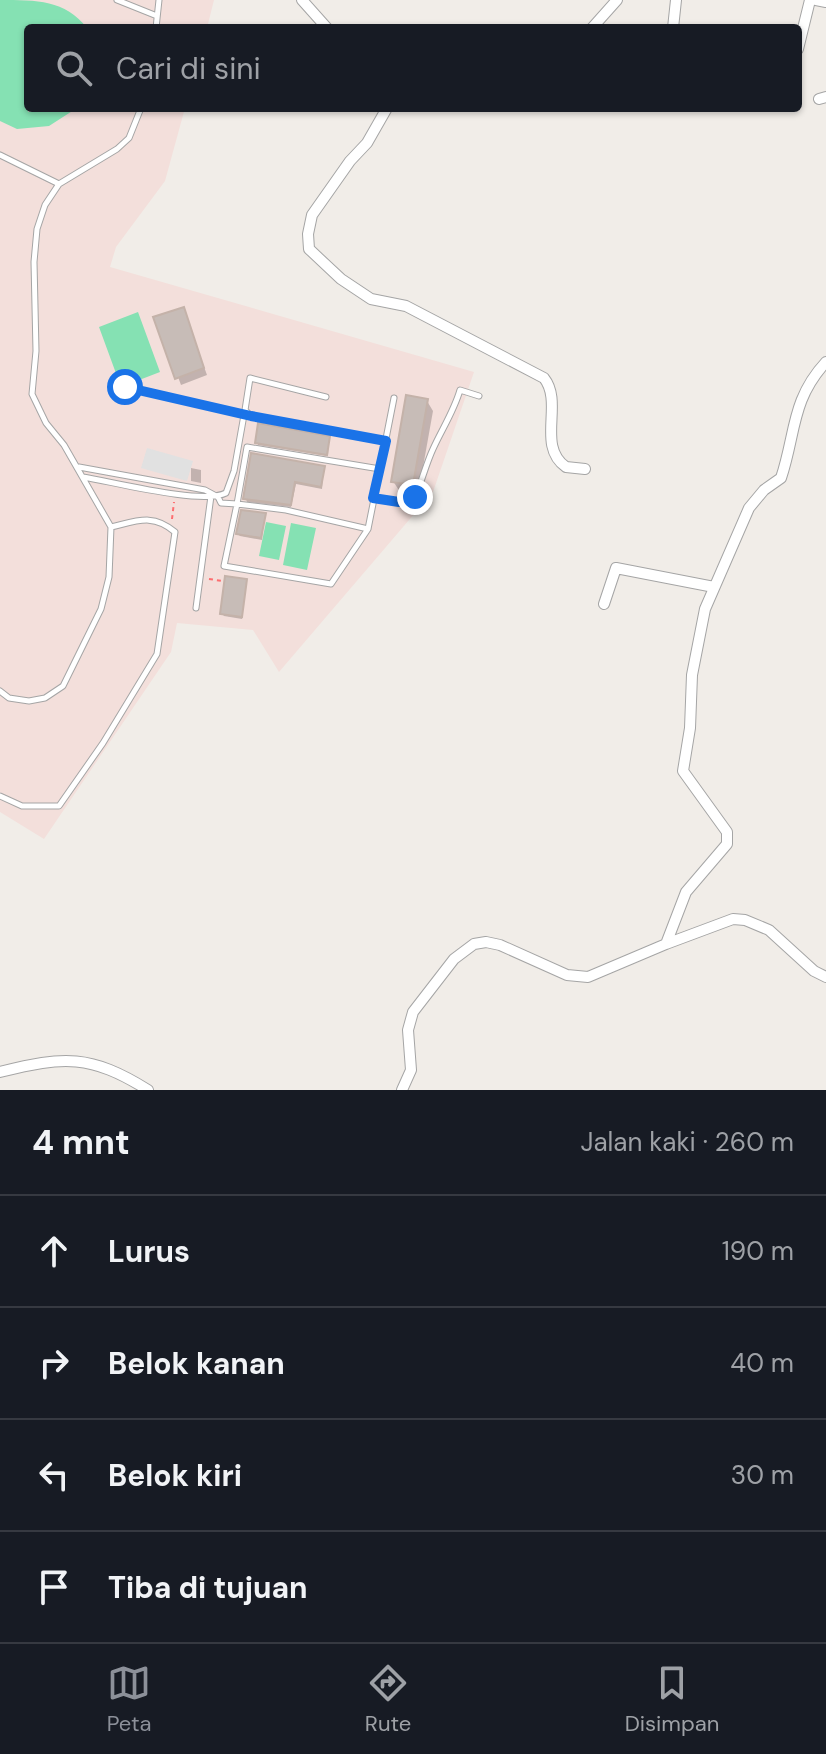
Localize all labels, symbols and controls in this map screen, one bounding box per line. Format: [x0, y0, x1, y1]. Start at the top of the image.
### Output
search box [24, 24, 802, 112]
icon: search [52, 46, 96, 90]
text: Cari di sini [116, 49, 261, 88]
route start [107, 369, 143, 405]
route end [397, 479, 433, 515]
text: 4 mnt [32, 1120, 130, 1165]
text: Jalan kaki · 260 m [580, 1125, 794, 1159]
icon: ahead [32, 1229, 76, 1273]
text: Lurus [108, 1232, 190, 1271]
text: 190 m [722, 1234, 794, 1268]
icon: right [32, 1341, 76, 1385]
text: Belok kanan [108, 1344, 285, 1383]
text: 40 m [730, 1346, 794, 1380]
icon: left [32, 1453, 76, 1497]
text: Belok kiri [108, 1456, 242, 1495]
text: 30 m [731, 1458, 794, 1492]
icon: arrive [32, 1565, 76, 1609]
text: Tiba di tujuan [108, 1568, 308, 1607]
tab: Peta [107, 1661, 152, 1738]
tab: Rute [365, 1661, 411, 1738]
tab: Disimpan [625, 1661, 719, 1738]

